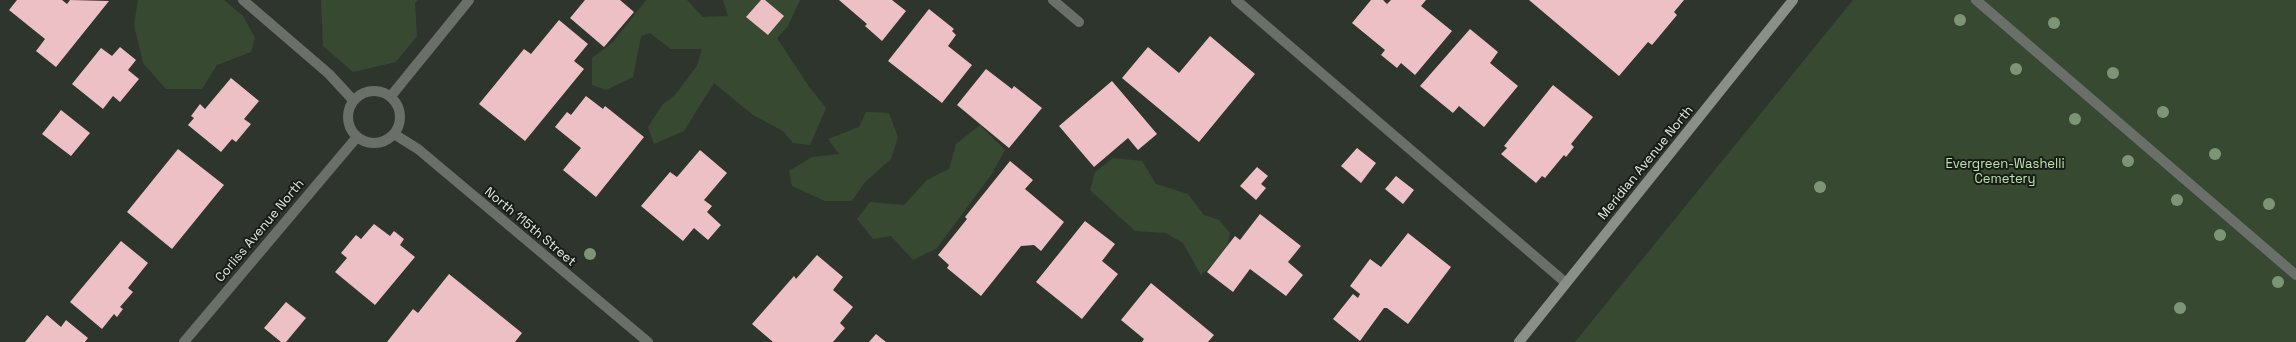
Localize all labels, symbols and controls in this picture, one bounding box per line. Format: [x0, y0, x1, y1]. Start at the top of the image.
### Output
street label: Meridian Avenue North [1595, 103, 1697, 223]
park label: Evergreen-Washelli Cemetery [1945, 156, 2065, 187]
street label: Corliss Avenue North [212, 176, 308, 286]
street label: North 115th Street [481, 184, 579, 270]

